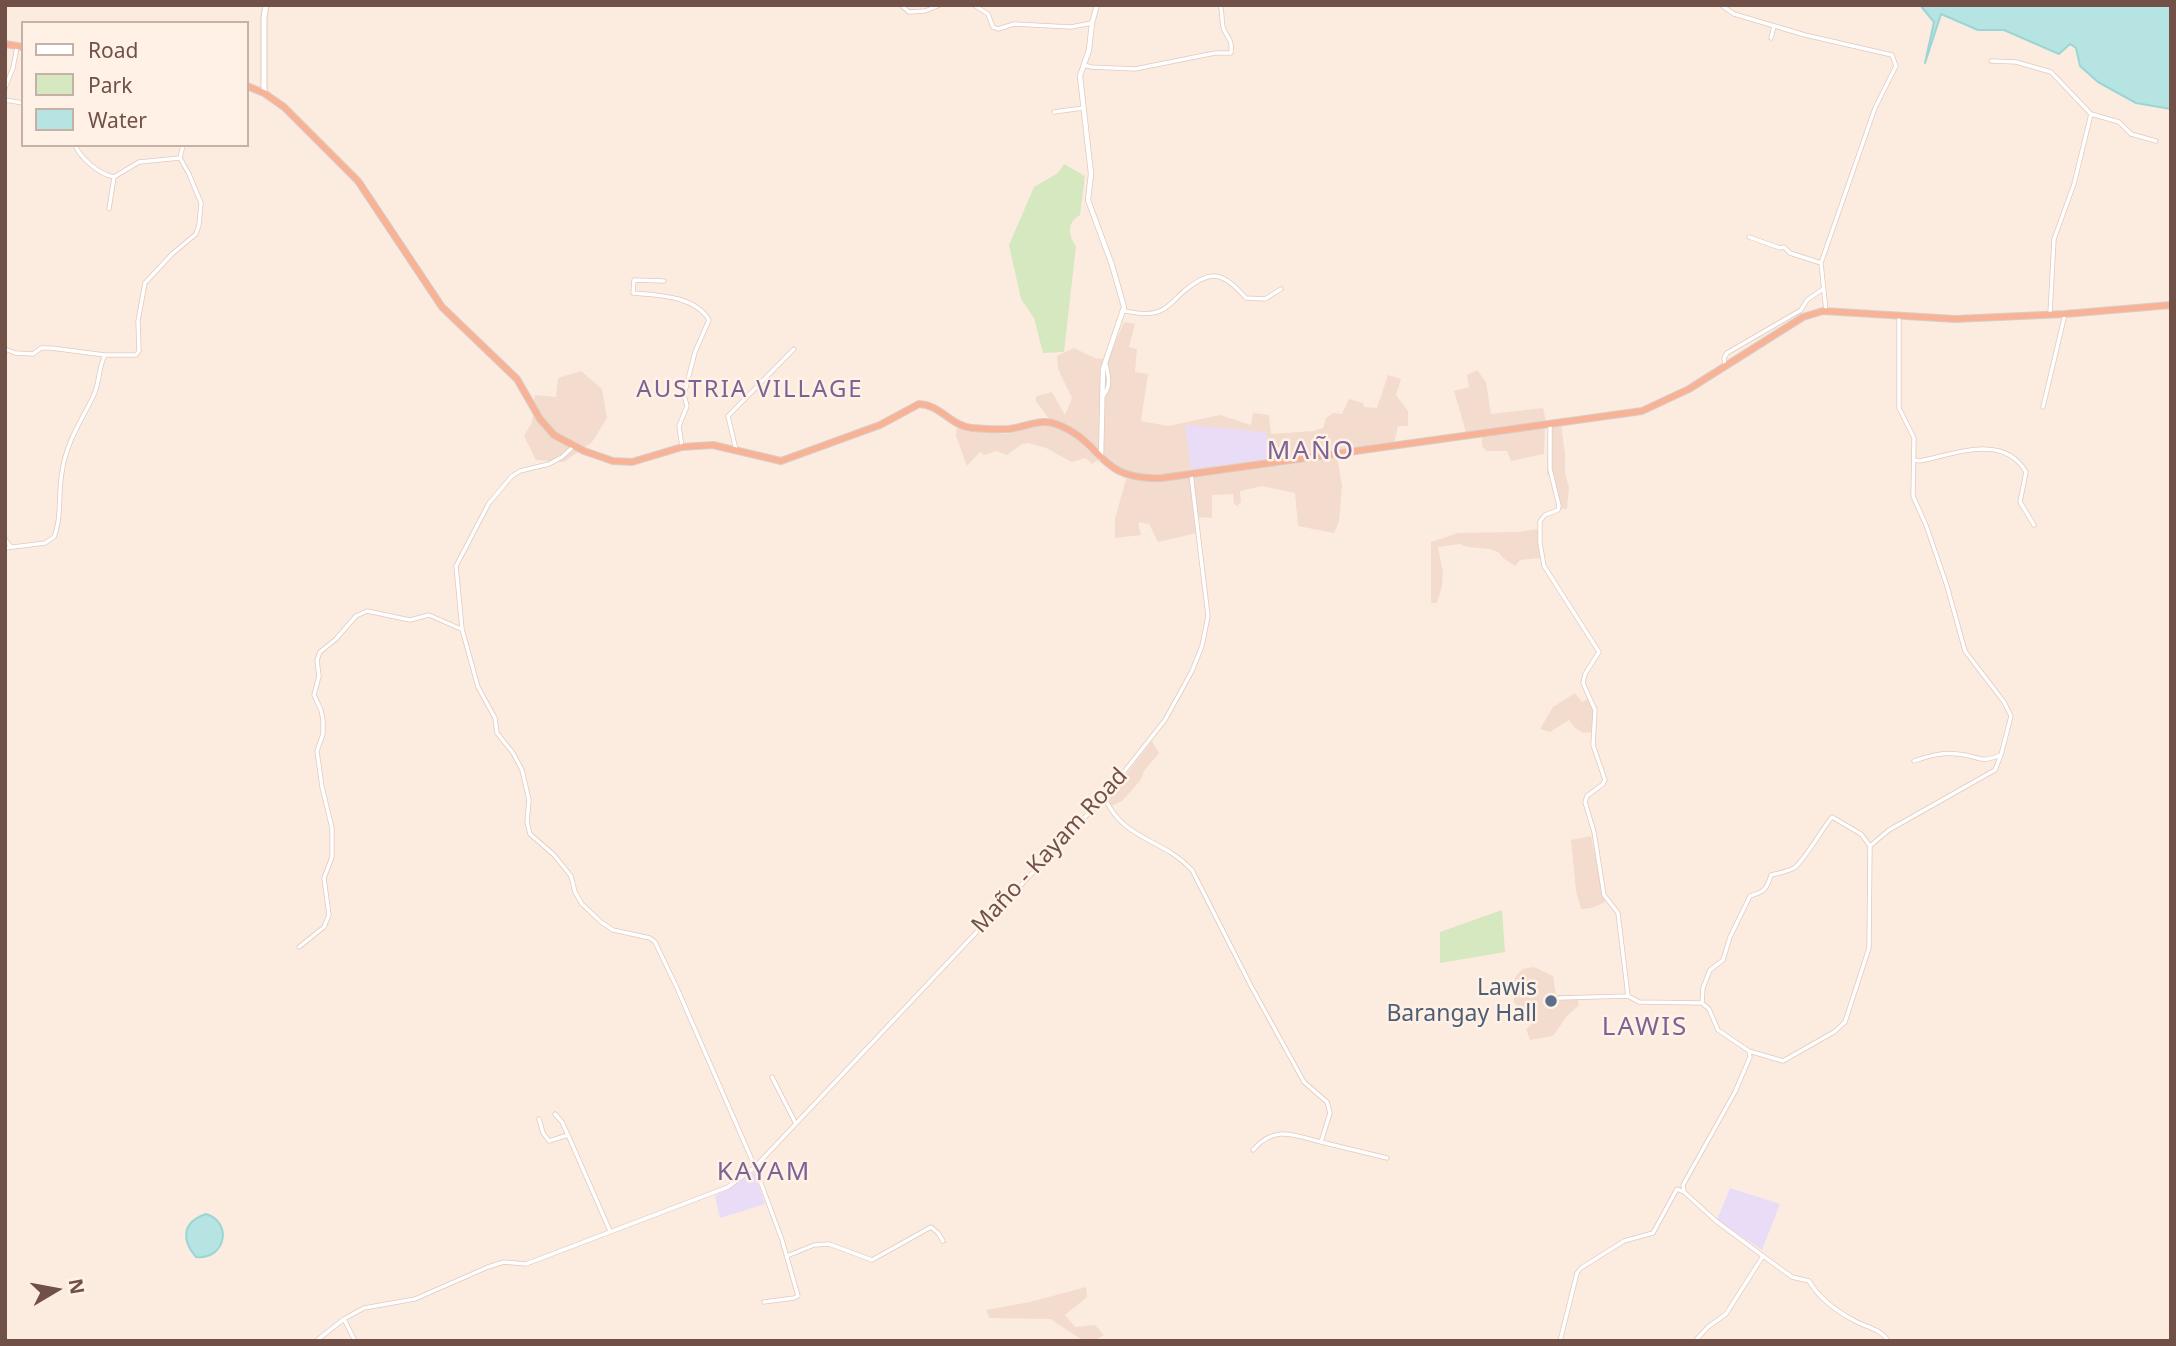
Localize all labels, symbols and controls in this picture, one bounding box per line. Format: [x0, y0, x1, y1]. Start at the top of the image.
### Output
legend [21, 21, 248, 147]
text: Road [88, 36, 138, 64]
text: Park [88, 71, 132, 99]
text: Water [88, 106, 147, 134]
district label: AUSTRIA VILLAGE [638, 376, 862, 404]
district label: MAÑO [1267, 436, 1355, 468]
street label: Maño - Kayam Road [966, 763, 1134, 939]
place label: Lawis Barangay Hall [1386, 974, 1537, 1028]
marker: Lawis Barangay Hall [1543, 993, 1559, 1009]
district label: LAWIS [1602, 1012, 1688, 1044]
district label: KAYAM [717, 1157, 811, 1189]
north arrow [21, 1255, 91, 1325]
text: N [63, 1276, 91, 1296]

